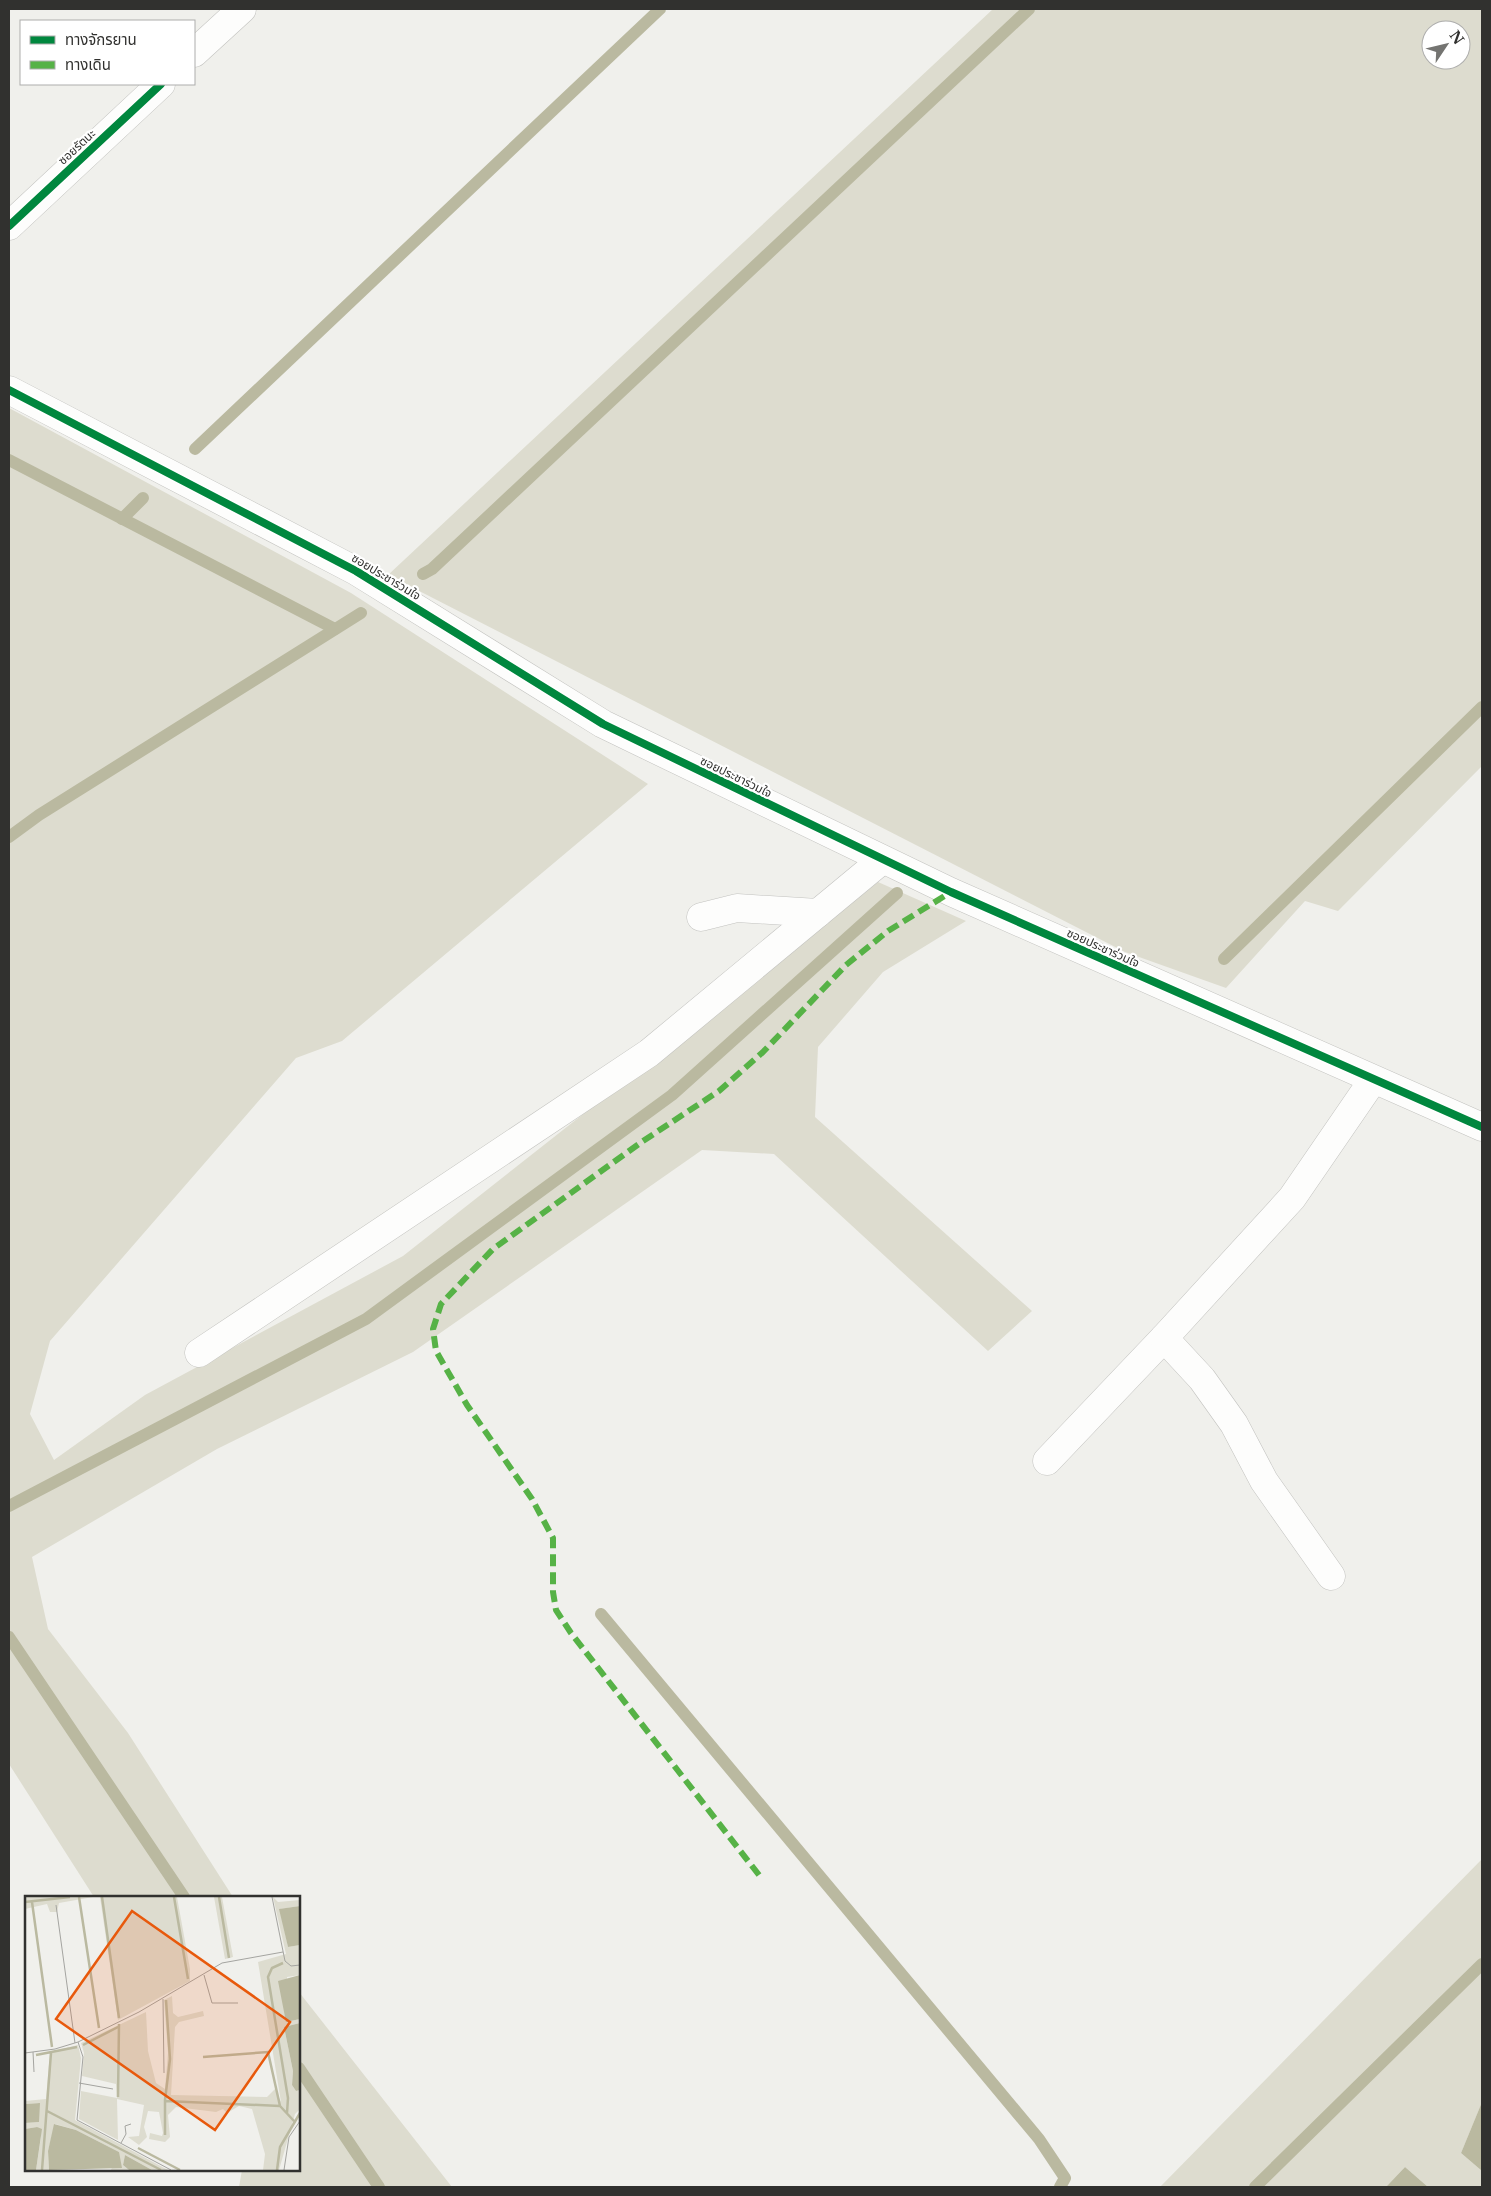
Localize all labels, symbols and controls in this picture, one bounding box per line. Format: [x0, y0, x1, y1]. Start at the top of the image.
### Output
legend [20, 20, 195, 85]
north arrow [1421, 20, 1471, 70]
text: N [1445, 27, 1468, 48]
text: ทางจักรยาน [65, 30, 137, 49]
text: ทางเดิน [65, 55, 111, 74]
street label: ซอยรัตนะ [55, 126, 98, 168]
street label: ซอยประชาร่วมใจ [349, 550, 424, 603]
street label: ซอยประชาร่วมใจ [698, 753, 775, 800]
street label: ซอยประชาร่วมใจ [1065, 925, 1142, 970]
inset map [25, 1896, 300, 2171]

